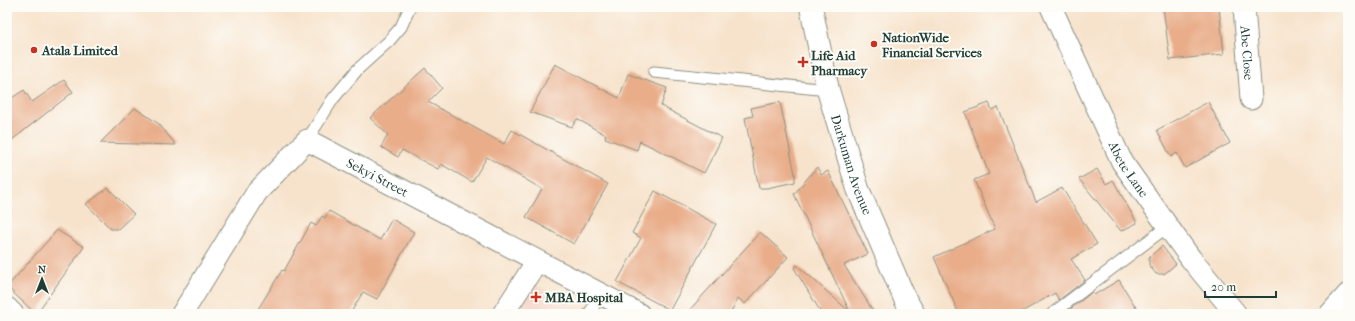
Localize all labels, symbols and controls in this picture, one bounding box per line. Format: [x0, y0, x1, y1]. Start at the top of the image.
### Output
street label: Abe Close [1237, 24, 1257, 81]
place label: NationWide Financial Services [881, 30, 982, 60]
marker: NationWide Financial Services [869, 39, 879, 49]
place label: Atala Limited [41, 43, 119, 58]
marker: Atala Limited [29, 45, 39, 55]
place label: Life Aid Pharmacy [811, 48, 868, 79]
marker: Life Aid Pharmacy [798, 57, 808, 67]
street label: Darkuman Avenue [828, 113, 875, 218]
street label: Abete Lane [1105, 138, 1152, 201]
street label: Sekyi Street [344, 155, 411, 200]
north arrow [22, 259, 62, 299]
text: N [38, 263, 47, 276]
scale bar [1205, 273, 1276, 299]
text: 20 m [1211, 280, 1236, 294]
place label: MBA Hospital [544, 290, 623, 306]
marker: MBA Hospital [530, 291, 542, 303]

